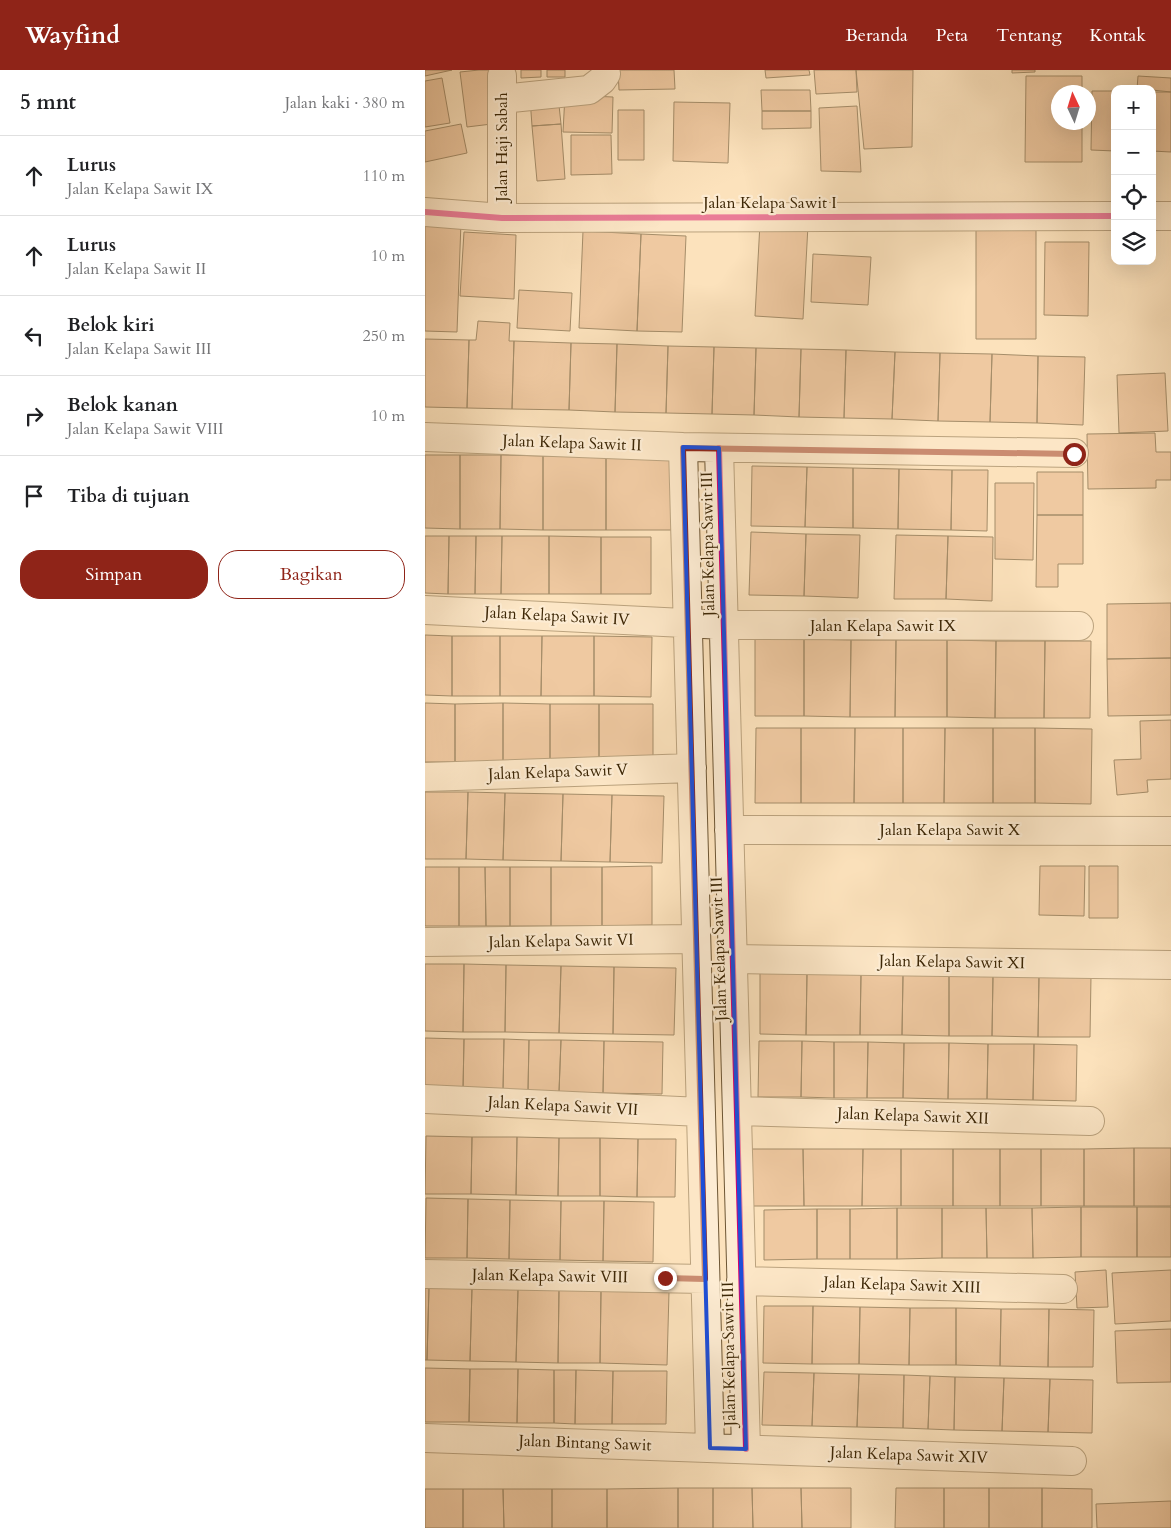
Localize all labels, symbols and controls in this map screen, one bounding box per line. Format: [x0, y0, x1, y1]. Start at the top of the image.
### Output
text: Wayfind [25, 19, 120, 52]
text: Beranda [846, 23, 908, 48]
text: Peta [936, 23, 968, 48]
text: Tentang [996, 23, 1062, 48]
text: Kontak [1090, 23, 1146, 48]
north arrow [1051, 85, 1096, 130]
map controls [1111, 85, 1156, 265]
button: + [1111, 85, 1156, 130]
text: 5 mnt [20, 88, 76, 117]
text: Jalan kaki · 380 m [285, 92, 405, 114]
street label: Jalan Haji Sabah [491, 92, 513, 204]
button: − [1111, 130, 1156, 175]
text: Lurus [67, 152, 116, 178]
icon: ahead [20, 162, 48, 190]
text: 110 m [363, 165, 405, 187]
button: locate [1111, 175, 1156, 220]
text: Jalan Kelapa Sawit IX [67, 178, 213, 200]
street label: Jalan Kelapa Sawit I [701, 192, 837, 214]
button: layers [1111, 220, 1156, 265]
text: Lurus [67, 232, 116, 258]
icon: ahead [20, 242, 48, 270]
text: 10 m [371, 245, 405, 267]
text: Jalan Kelapa Sawit II [67, 258, 206, 280]
text: Belok kiri [67, 312, 154, 338]
icon: left [20, 322, 48, 350]
text: 250 m [363, 325, 405, 347]
text: Jalan Kelapa Sawit III [67, 338, 212, 360]
text: Belok kanan [67, 392, 178, 418]
icon: right [20, 402, 48, 430]
text: 10 m [371, 405, 405, 427]
text: Jalan Kelapa Sawit VIII [67, 418, 223, 440]
street label: Jalan Kelapa Sawit II [500, 430, 642, 456]
route start [1063, 443, 1086, 466]
street label: Jalan Kelapa Sawit III [696, 472, 720, 618]
icon: arrive [20, 482, 48, 510]
text: Tiba di tujuan [67, 483, 190, 509]
button: Simpan [20, 550, 208, 599]
button: Bagikan [218, 550, 405, 599]
street label: Jalan Kelapa Sawit IV [482, 601, 630, 631]
street label: Jalan Kelapa Sawit IX [808, 615, 957, 637]
street label: Jalan Kelapa Sawit V [486, 759, 629, 786]
street label: Jalan Kelapa Sawit X [878, 819, 1021, 841]
street label: Jalan Kelapa Sawit III [705, 876, 733, 1024]
street label: Jalan Kelapa Sawit VI [486, 929, 634, 953]
street label: Jalan Kelapa Sawit XI [877, 950, 1025, 974]
street label: Jalan Kelapa Sawit VII [485, 1091, 639, 1121]
street label: Jalan Kelapa Sawit XII [835, 1102, 989, 1130]
street label: Jalan Kelapa Sawit VIII [470, 1264, 628, 1288]
route end [654, 1267, 677, 1290]
street label: Jalan Kelapa Sawit XIII [821, 1271, 981, 1299]
street label: Jalan Kelapa Sawit III [717, 1282, 741, 1428]
street label: Jalan Bintang Sawit [516, 1430, 652, 1456]
street label: Jalan Kelapa Sawit XIV [828, 1441, 989, 1469]

